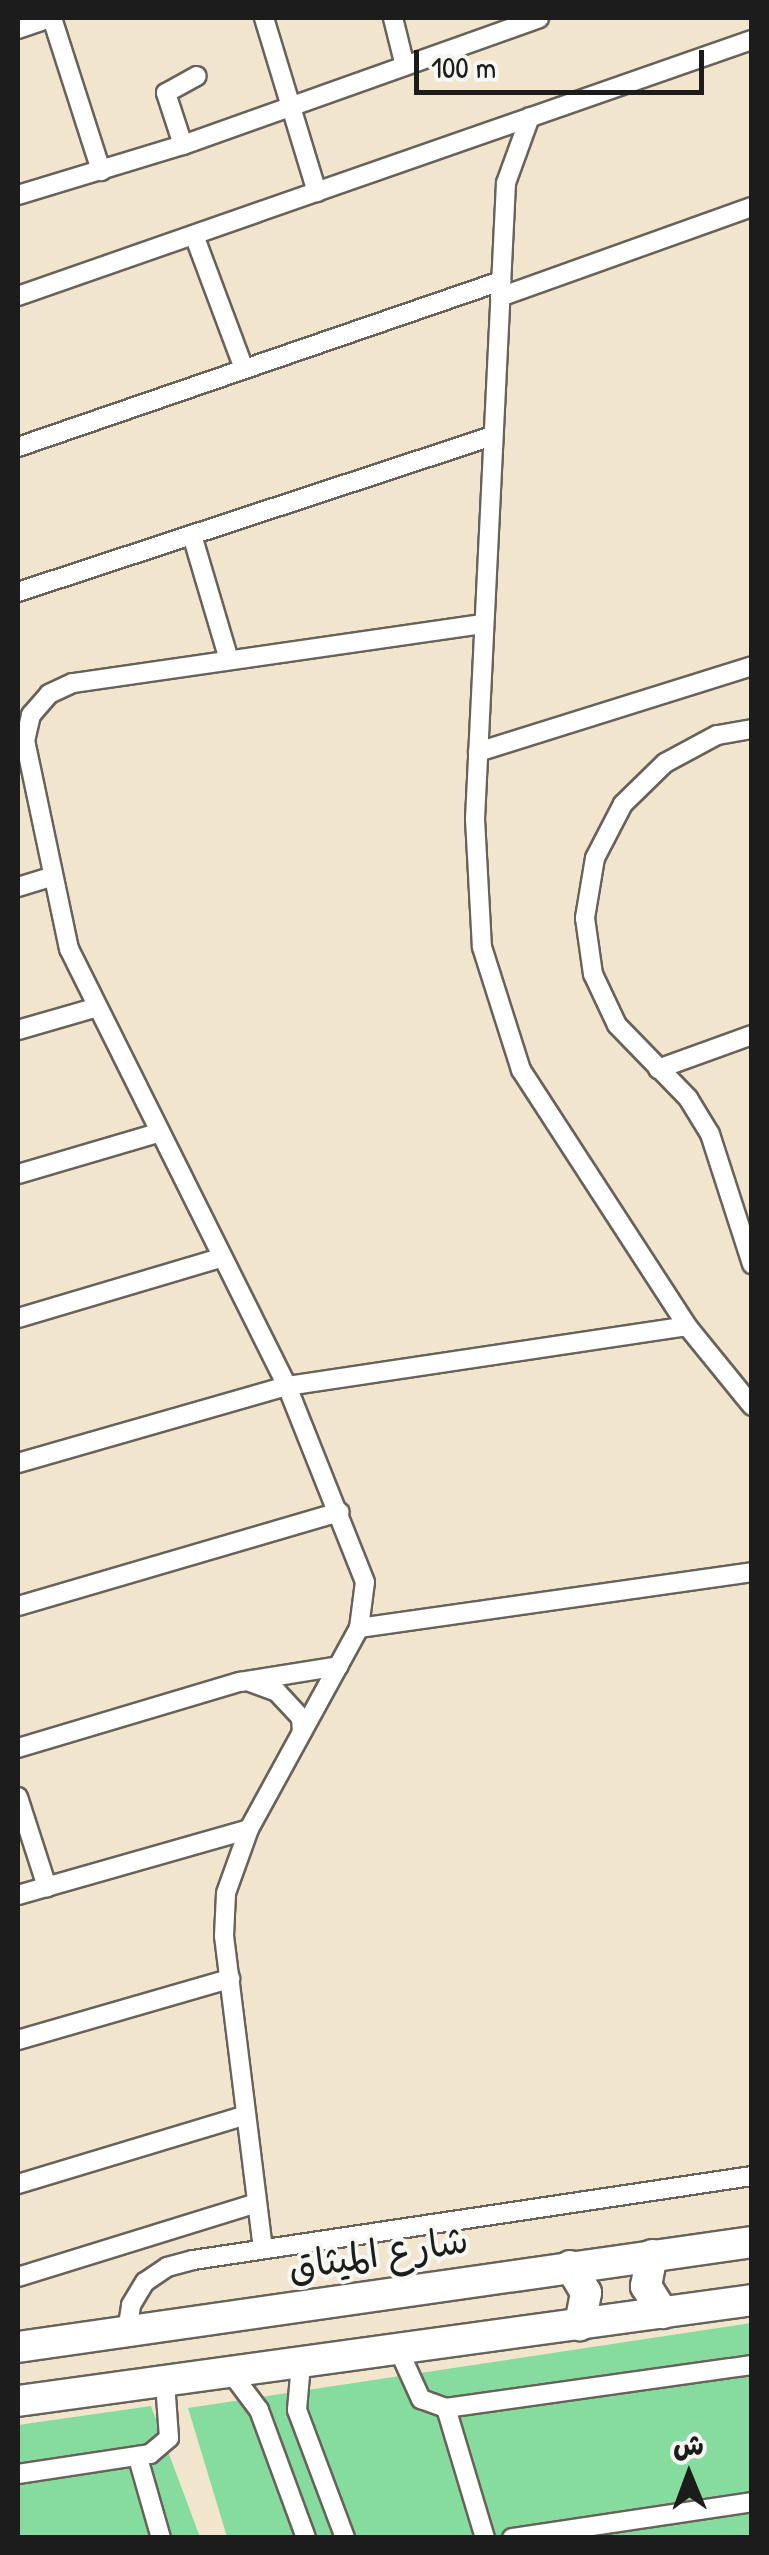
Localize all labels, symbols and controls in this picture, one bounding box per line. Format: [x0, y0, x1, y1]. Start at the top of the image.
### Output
scale bar [419, 30, 709, 92]
text: 100 m [431, 47, 496, 87]
street label: شارع الميثاق [285, 2216, 471, 2290]
north arrow [639, 2425, 739, 2525]
text: ش [673, 2426, 704, 2464]

